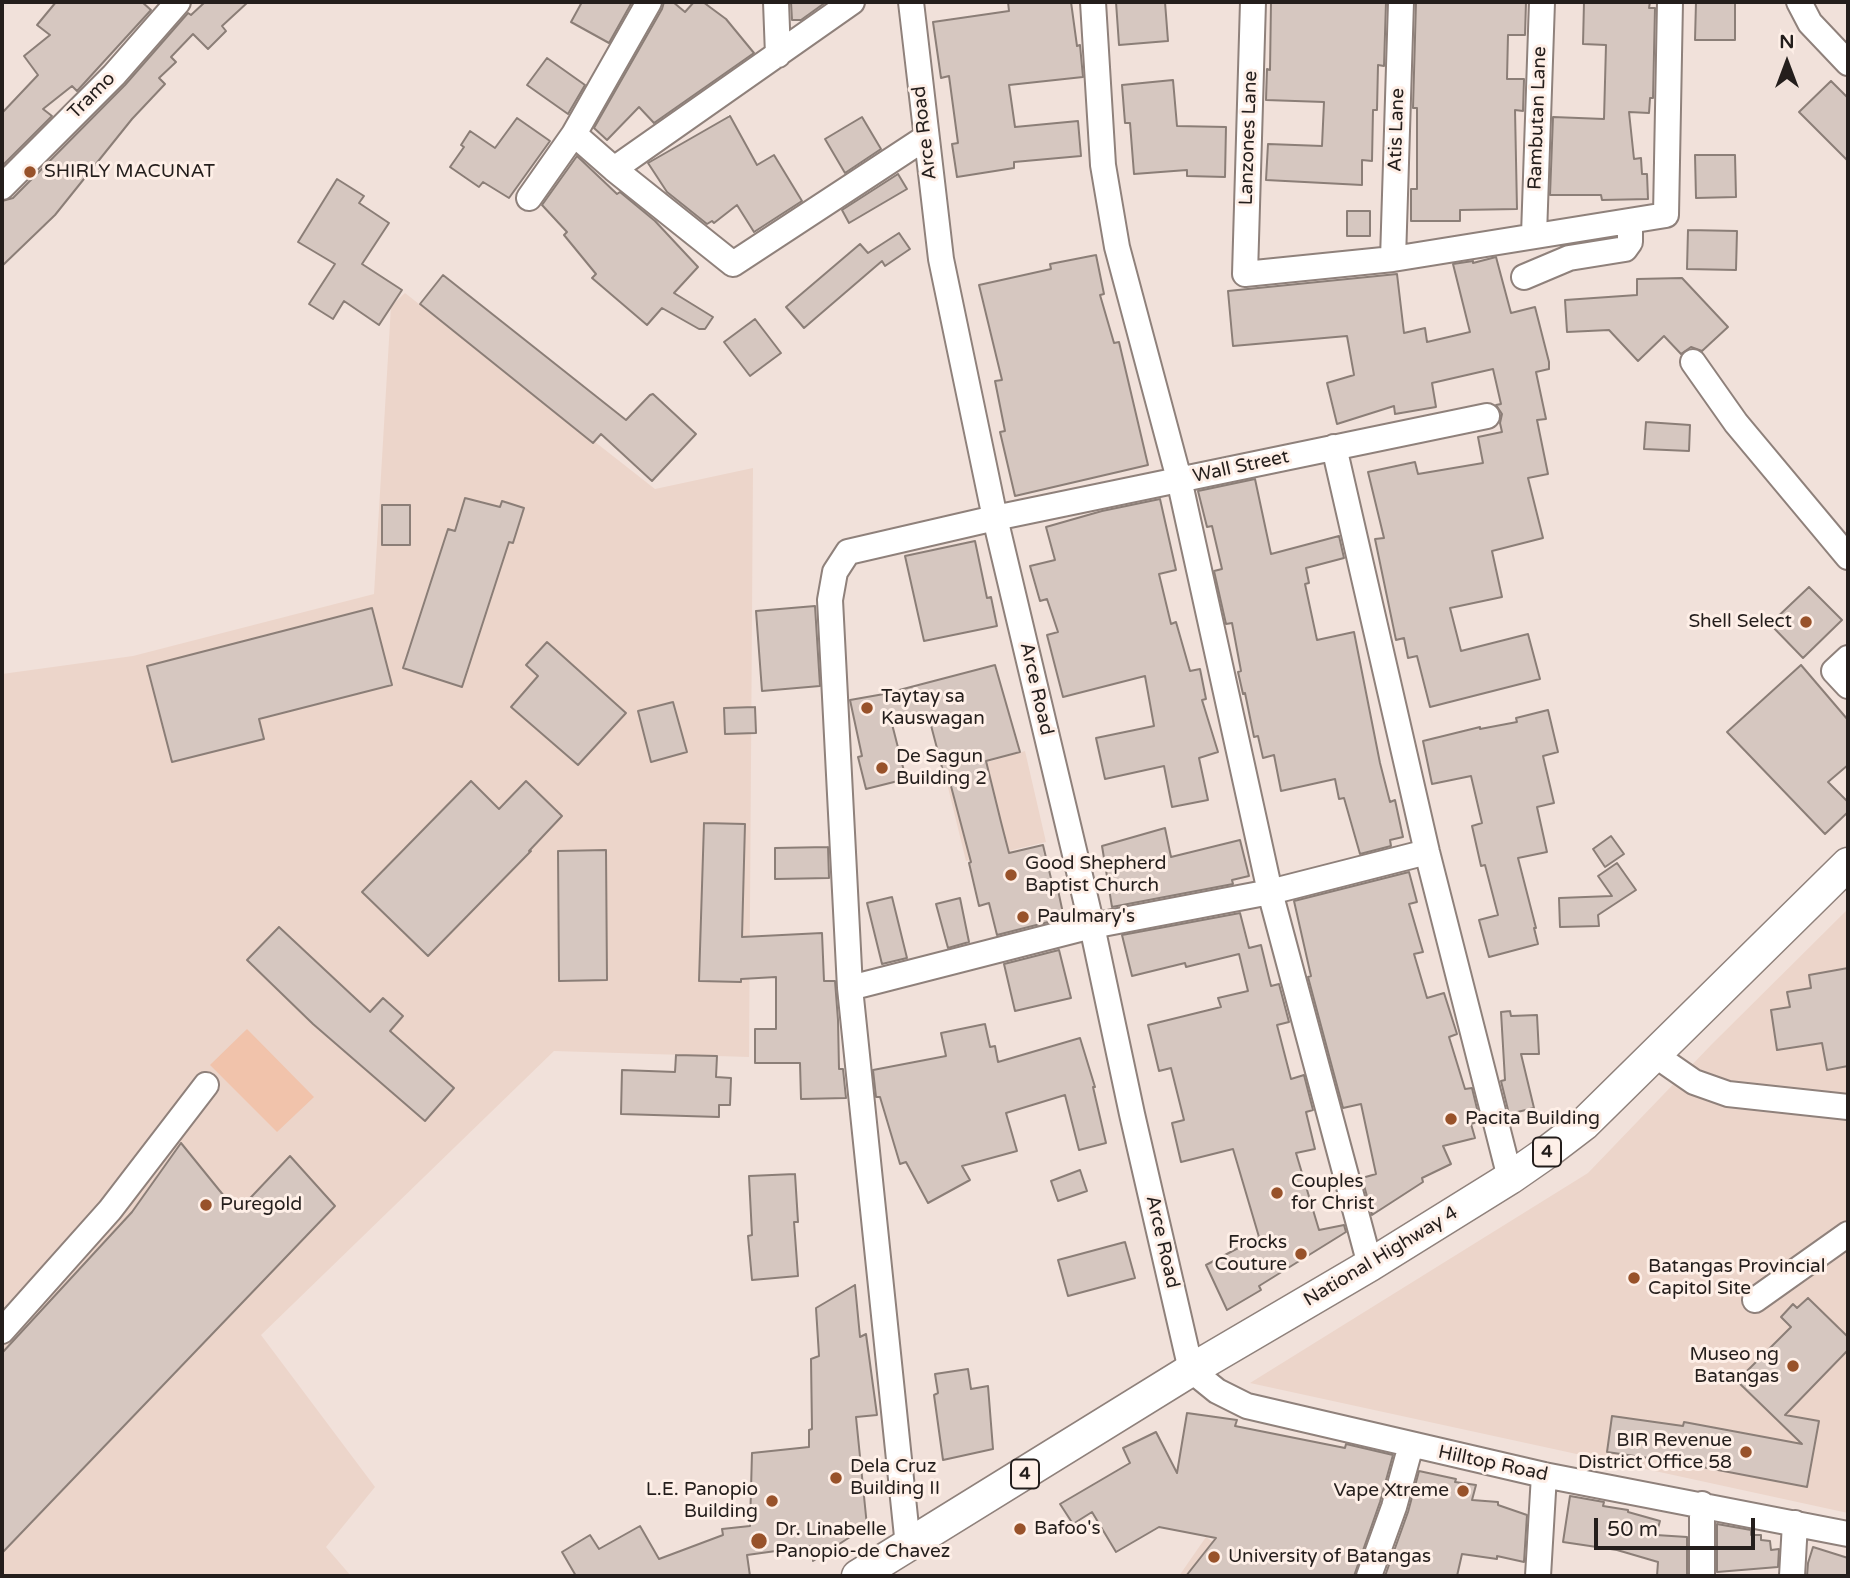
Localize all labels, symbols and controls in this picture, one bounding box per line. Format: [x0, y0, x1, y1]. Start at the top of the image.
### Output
north arrow [1752, 28, 1822, 98]
text: N [1779, 31, 1795, 53]
street label: Rambutan Lane [1524, 46, 1552, 190]
street label: Tramo [64, 68, 120, 124]
street label: Lanzones Lane [1235, 70, 1263, 206]
street label: Arce Road [908, 85, 942, 181]
street label: Atis Lane [1384, 88, 1410, 172]
place label: SHIRLY MACUNAT [44, 161, 215, 183]
marker: SHIRLY MACUNAT [22, 164, 38, 180]
street label: Wall Street [1191, 446, 1291, 488]
place label: Shell Select [1688, 611, 1792, 633]
marker: Shell Select [1798, 614, 1814, 630]
street label: Arce Road [1014, 640, 1058, 738]
place label: Taytay sa Kauswagan [881, 686, 985, 730]
marker: Taytay sa Kauswagan [859, 700, 875, 716]
place label: De Sagun Building 2 [896, 746, 987, 790]
marker: De Sagun Building 2 [874, 760, 890, 776]
place label: Good Shepherd Baptist Church [1025, 853, 1167, 897]
marker: Good Shepherd Baptist Church [1003, 867, 1019, 883]
place label: Paulmary's [1037, 906, 1135, 928]
marker: Paulmary's [1015, 909, 1031, 925]
place label: Pacita Building [1465, 1108, 1600, 1130]
marker: Pacita Building [1443, 1111, 1459, 1127]
road number: 4 [1533, 1138, 1561, 1167]
place label: Couples for Christ [1291, 1171, 1375, 1215]
marker: Couples for Christ [1269, 1185, 1285, 1201]
street label: Arce Road [1140, 1193, 1184, 1291]
place label: Puregold [220, 1194, 302, 1216]
marker: Puregold [198, 1197, 214, 1213]
street label: National Highway 4 [1300, 1202, 1462, 1312]
place label: Frocks Couture [1214, 1232, 1287, 1276]
marker: Frocks Couture [1293, 1246, 1309, 1262]
place label: Batangas Provincial Capitol Site [1648, 1256, 1826, 1300]
marker: Batangas Provincial Capitol Site [1626, 1270, 1642, 1286]
place label: Museo ng Batangas [1689, 1344, 1779, 1388]
marker: Museo ng Batangas [1785, 1358, 1801, 1374]
place label: BIR Revenue District Office 58 [1578, 1430, 1732, 1474]
street label: Hilltop Road [1436, 1441, 1550, 1487]
marker: BIR Revenue District Office 58 [1738, 1444, 1754, 1460]
place label: Dela Cruz Building II [850, 1456, 940, 1500]
road number: 4 [1011, 1460, 1039, 1489]
marker: Dela Cruz Building II [828, 1470, 844, 1486]
place label: L.E. Panopio Building [646, 1479, 758, 1523]
place label: Vape Xtreme [1333, 1480, 1449, 1502]
marker: Vape Xtreme [1455, 1483, 1471, 1499]
marker: L.E. Panopio Building [764, 1493, 780, 1509]
scale bar [1598, 1504, 1759, 1548]
text: 50 m [1607, 1517, 1658, 1542]
place label: Bafoo's [1034, 1518, 1100, 1540]
place label: Dr. Linabelle Panopio-de Chavez [775, 1519, 950, 1563]
marker: Bafoo's [1012, 1521, 1028, 1537]
marker: Dr. Linabelle Panopio-de Chavez [749, 1531, 769, 1551]
place label: University of Batangas [1228, 1546, 1431, 1568]
marker: University of Batangas [1206, 1549, 1222, 1565]

